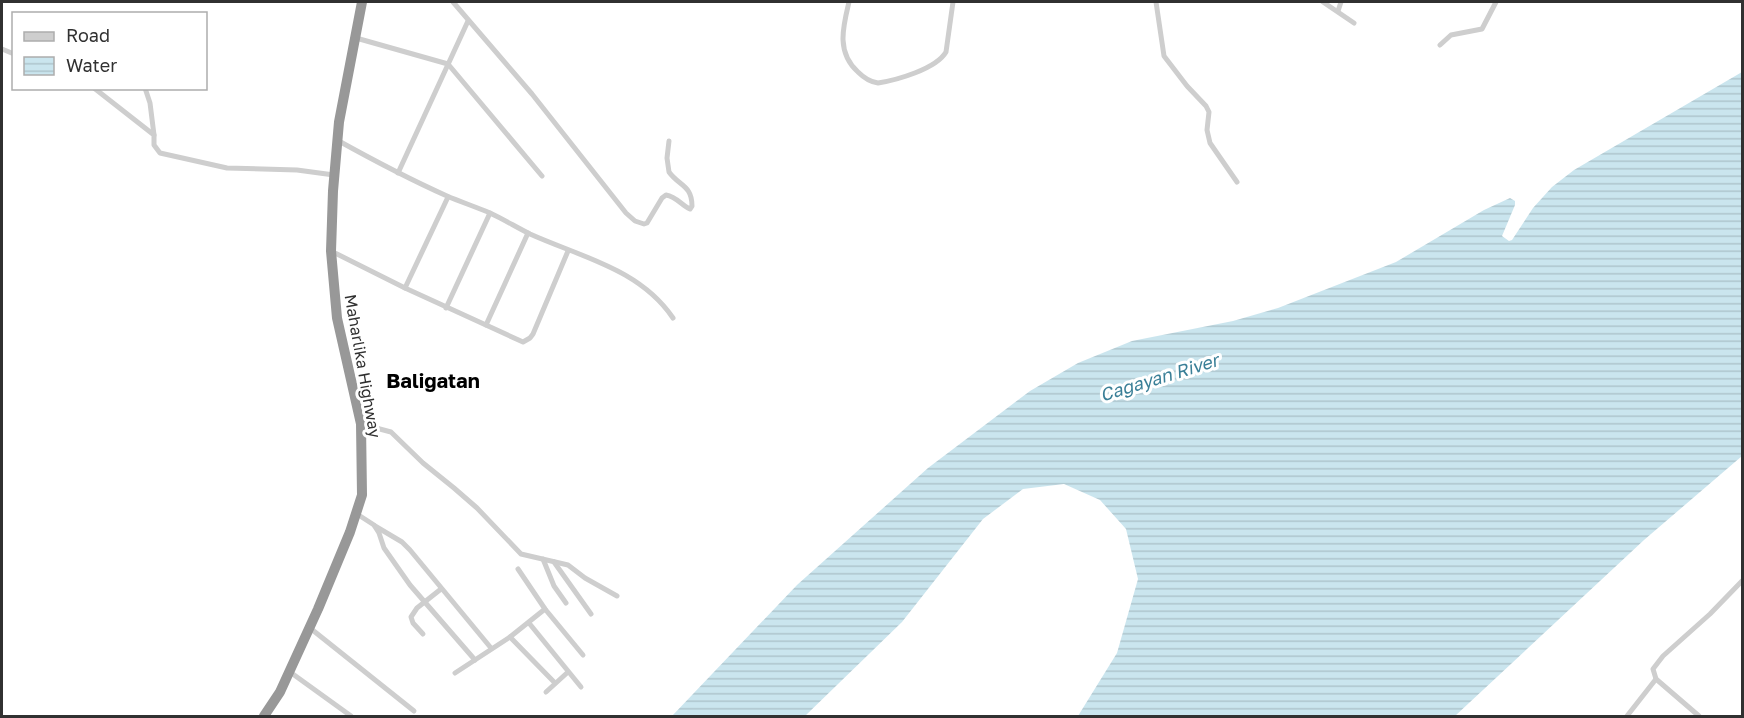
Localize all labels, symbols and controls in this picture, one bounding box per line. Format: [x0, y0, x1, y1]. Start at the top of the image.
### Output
legend [12, 12, 207, 90]
text: Road [66, 24, 110, 46]
text: Water [66, 54, 117, 76]
street label: Maharlika Highway [341, 293, 385, 439]
water label: Cagayan River [1097, 348, 1224, 405]
district label: Baligatan [386, 368, 480, 392]

